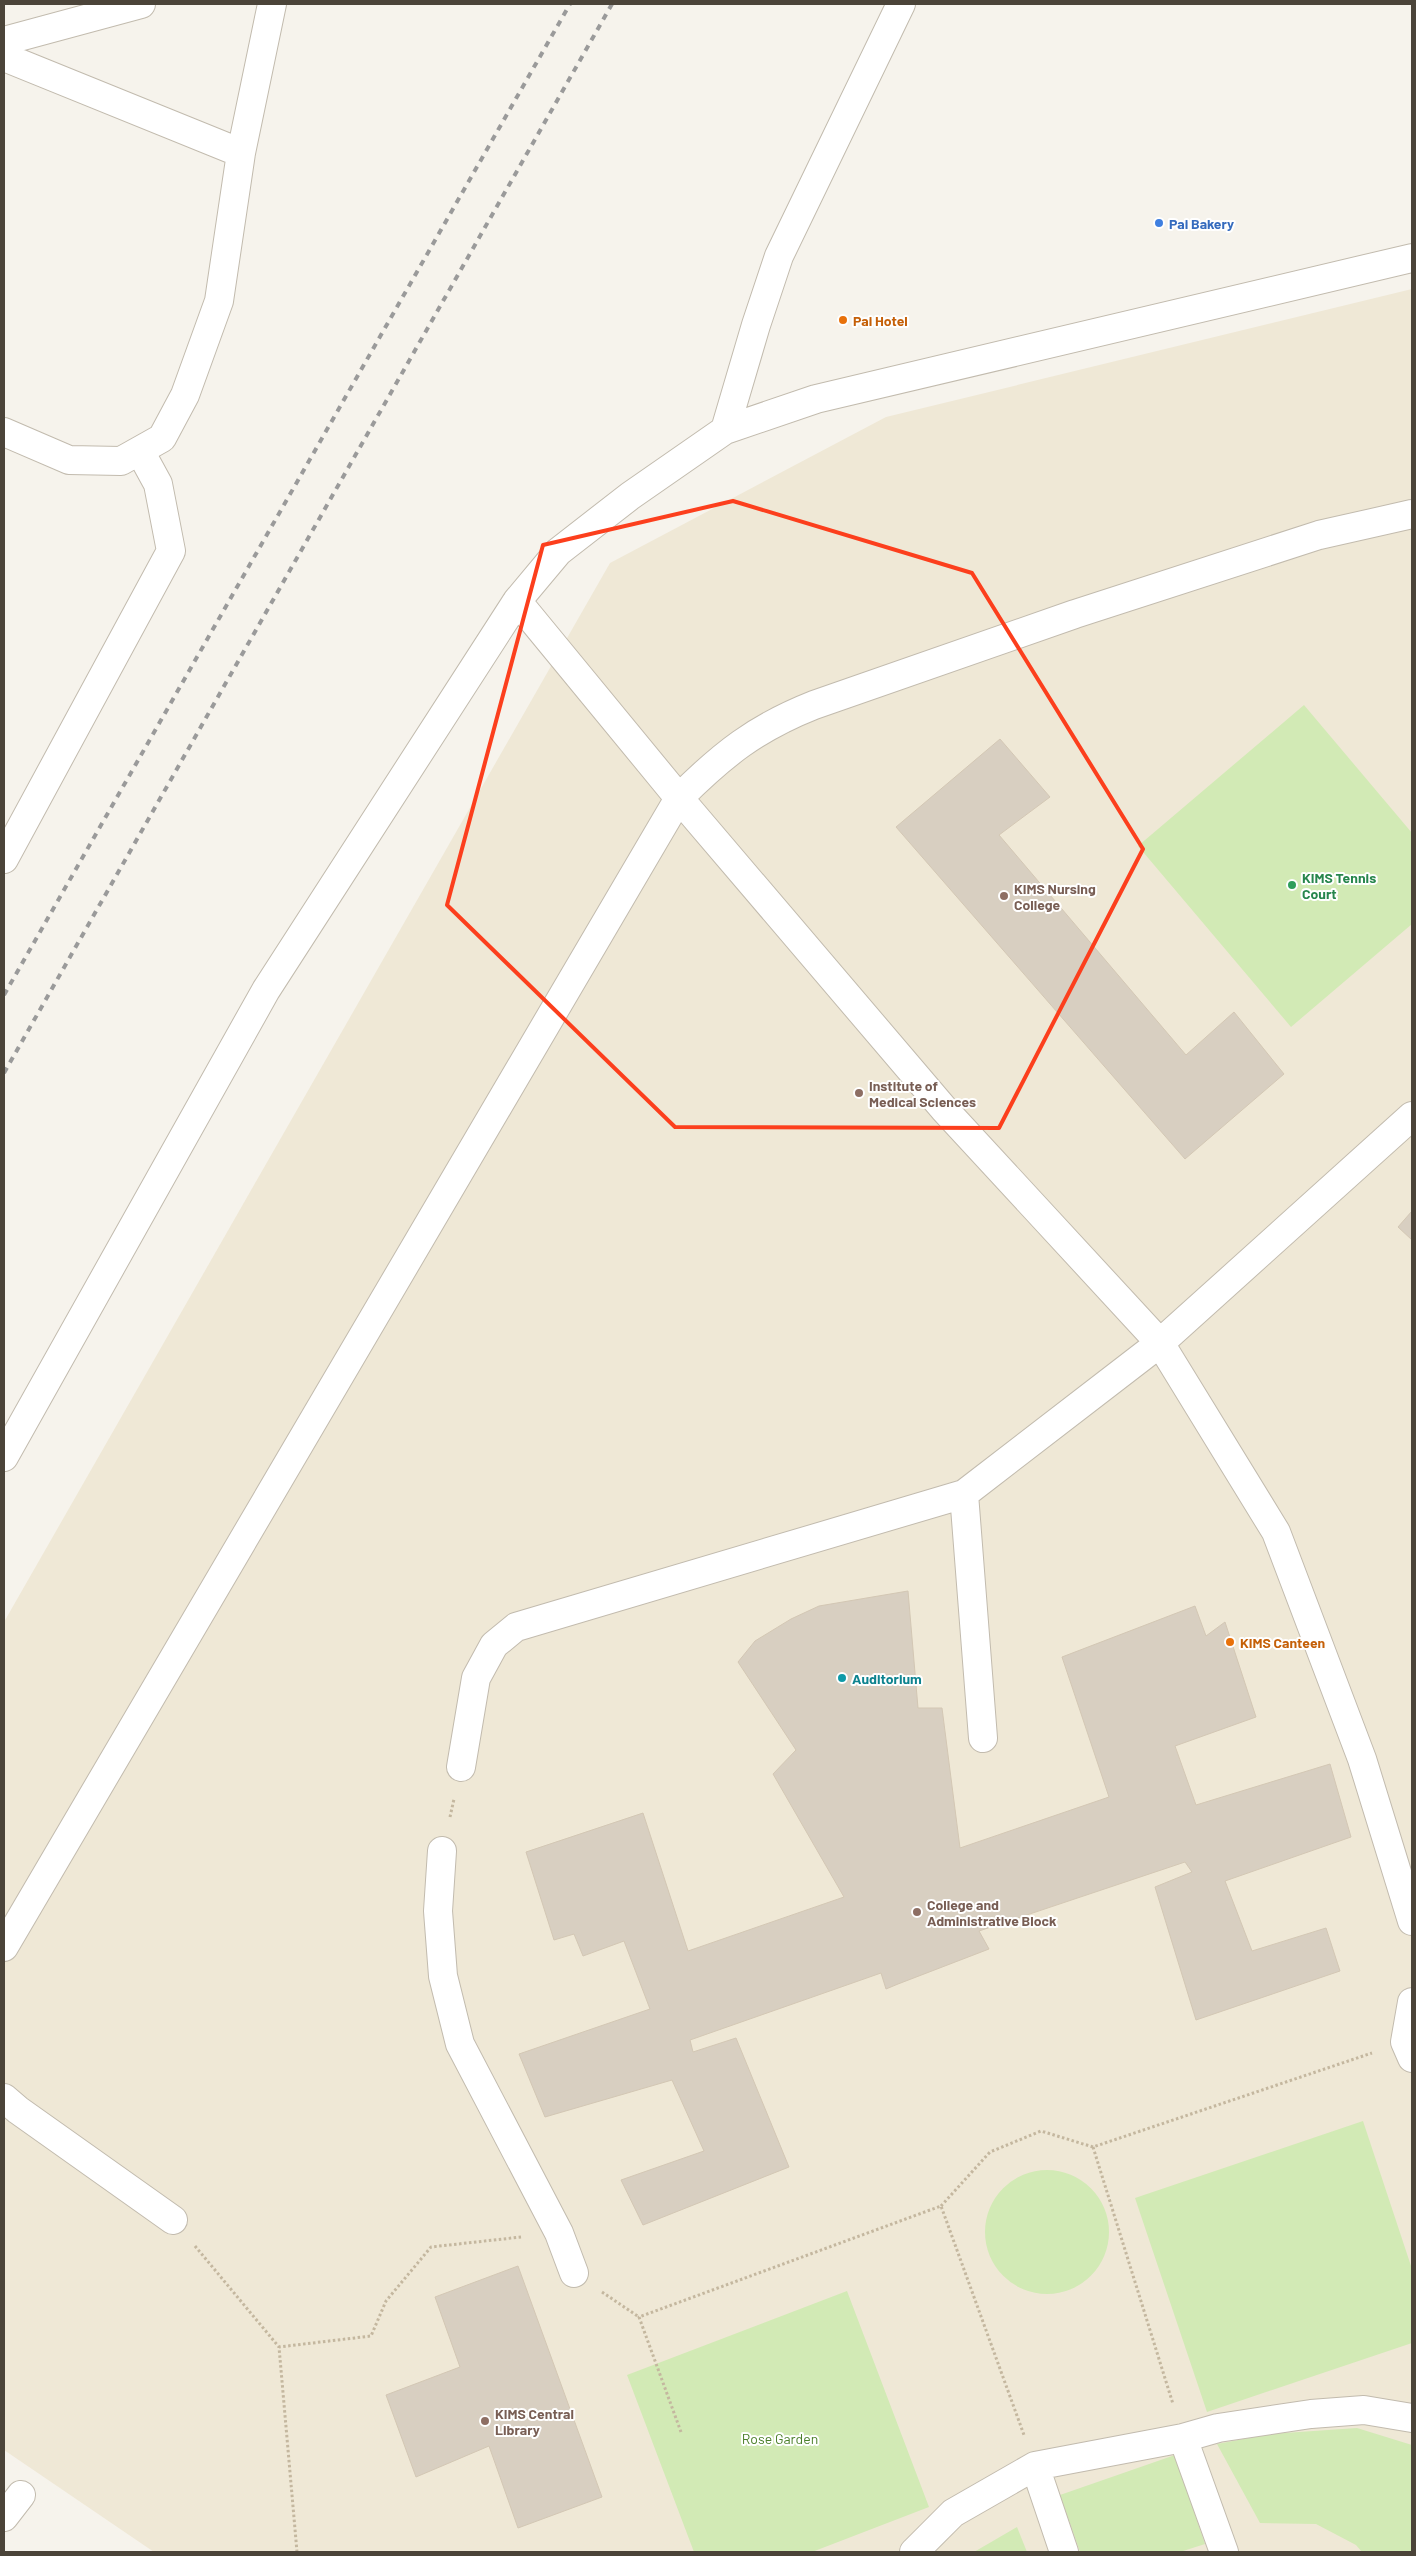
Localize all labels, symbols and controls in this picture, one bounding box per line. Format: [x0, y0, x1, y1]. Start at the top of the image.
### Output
place label: Pai Bakery [1169, 215, 1234, 232]
marker: Pai Bakery [1153, 217, 1165, 229]
place label: Pai Hotel [853, 312, 908, 329]
marker: Pai Hotel [837, 314, 849, 326]
place label: KIMS Tennis Court [1302, 869, 1376, 902]
marker: KIMS Tennis Court [1286, 879, 1298, 891]
place label: KIMS Nursing College [1014, 880, 1096, 913]
marker: KIMS Nursing College [998, 890, 1010, 902]
place label: Institute of Medical Sciences [869, 1077, 976, 1110]
marker: Institute of Medical Sciences [853, 1087, 865, 1099]
place label: KIMS Canteen [1240, 1634, 1325, 1651]
marker: KIMS Canteen [1224, 1636, 1236, 1648]
place label: Auditorium [852, 1670, 922, 1687]
marker: Auditorium [836, 1672, 848, 1684]
place label: College and Administrative Block [927, 1896, 1057, 1929]
marker: College and Administrative Block [911, 1906, 923, 1918]
place label: KIMS Central Library [495, 2405, 574, 2438]
marker: KIMS Central Library [479, 2415, 491, 2427]
park label: Rose Garden [742, 2430, 818, 2447]

